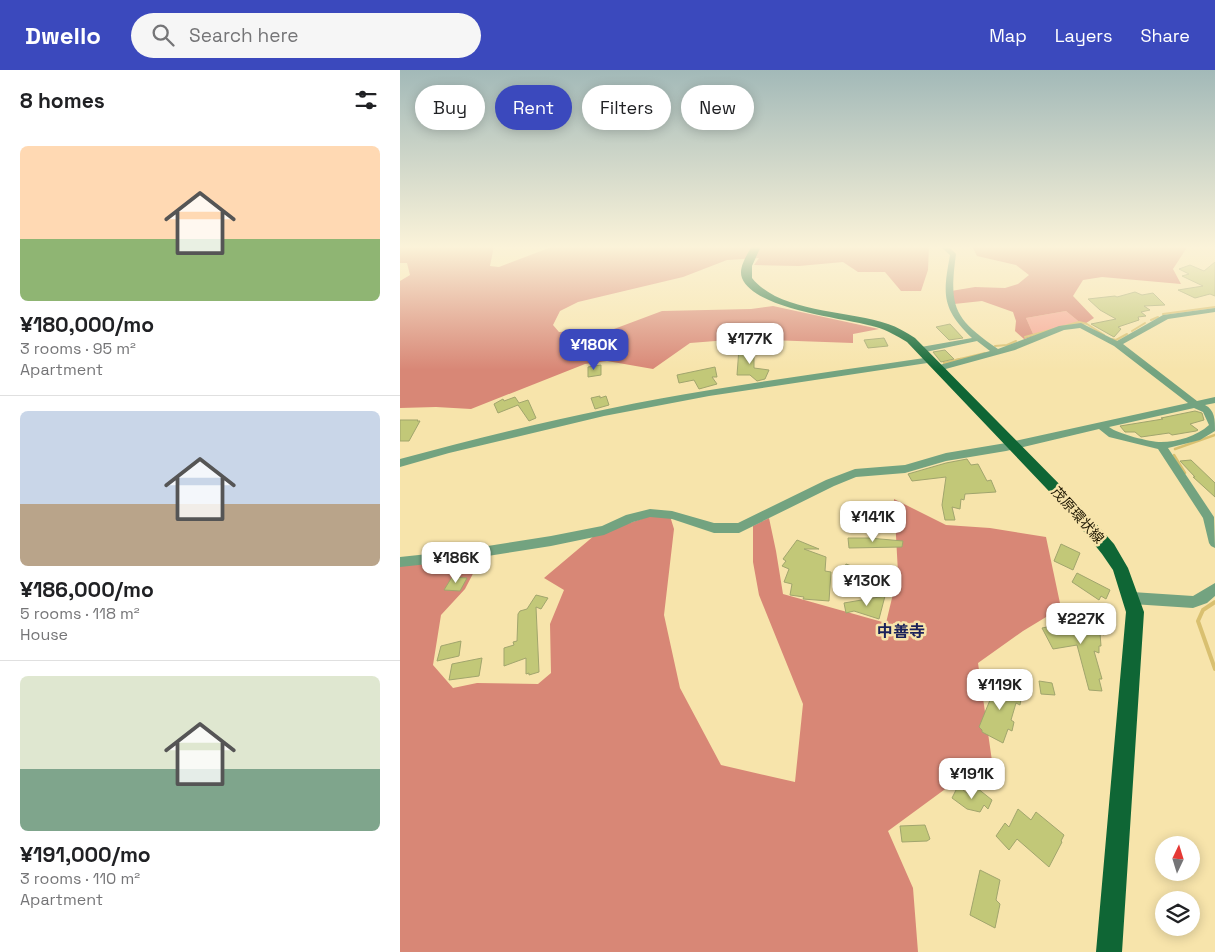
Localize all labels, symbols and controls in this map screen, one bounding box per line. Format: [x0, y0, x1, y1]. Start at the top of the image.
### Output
search box [131, 13, 481, 58]
text: Dwello [25, 20, 101, 51]
icon: search [149, 21, 177, 49]
text: Search here [189, 23, 299, 48]
text: Map [989, 24, 1027, 47]
text: Layers [1055, 24, 1112, 47]
text: Share [1140, 24, 1190, 47]
chip: Buy [415, 85, 485, 130]
chip: Rent [495, 85, 572, 130]
chip: Filters [582, 85, 671, 130]
chip: New [681, 85, 754, 130]
icon: filters [352, 86, 380, 114]
text: 8 homes [20, 87, 105, 114]
icon: home [155, 178, 245, 268]
text: ¥180,000/mo [20, 311, 154, 338]
pin: ¥177K [715, 322, 785, 365]
pin: ¥180K [559, 328, 629, 371]
text: ¥177K [728, 328, 772, 349]
text: ¥180K [570, 334, 618, 355]
text: 3 rooms · 95 m² [20, 338, 136, 359]
text: Apartment [20, 359, 103, 380]
icon: home [155, 444, 245, 534]
street label: 茂原環状線 [1048, 483, 1108, 547]
pin: ¥141K [838, 500, 908, 543]
text: ¥141K [851, 506, 895, 527]
pin: ¥186K [421, 542, 491, 584]
text: ¥186K [433, 547, 479, 568]
pin: ¥130K [832, 564, 902, 607]
text: ¥130K [843, 570, 891, 591]
text: ¥186,000/mo [20, 576, 154, 603]
pin: ¥227K [1046, 602, 1116, 645]
text: 5 rooms · 118 m² [20, 603, 140, 624]
text: ¥227K [1057, 608, 1105, 629]
district label: 中善寺 [877, 621, 925, 642]
text: House [20, 624, 68, 645]
pin: ¥119K [965, 668, 1035, 711]
text: ¥119K [978, 674, 1022, 695]
icon: home [155, 709, 245, 799]
pin: ¥191K [937, 758, 1007, 800]
text: ¥191K [950, 763, 994, 784]
north arrow [1155, 836, 1200, 881]
map controls [1155, 836, 1200, 936]
text: ¥191,000/mo [20, 841, 151, 868]
text: 3 rooms · 110 m² [20, 868, 140, 889]
text: Apartment [20, 889, 103, 910]
button: layers [1155, 891, 1200, 936]

